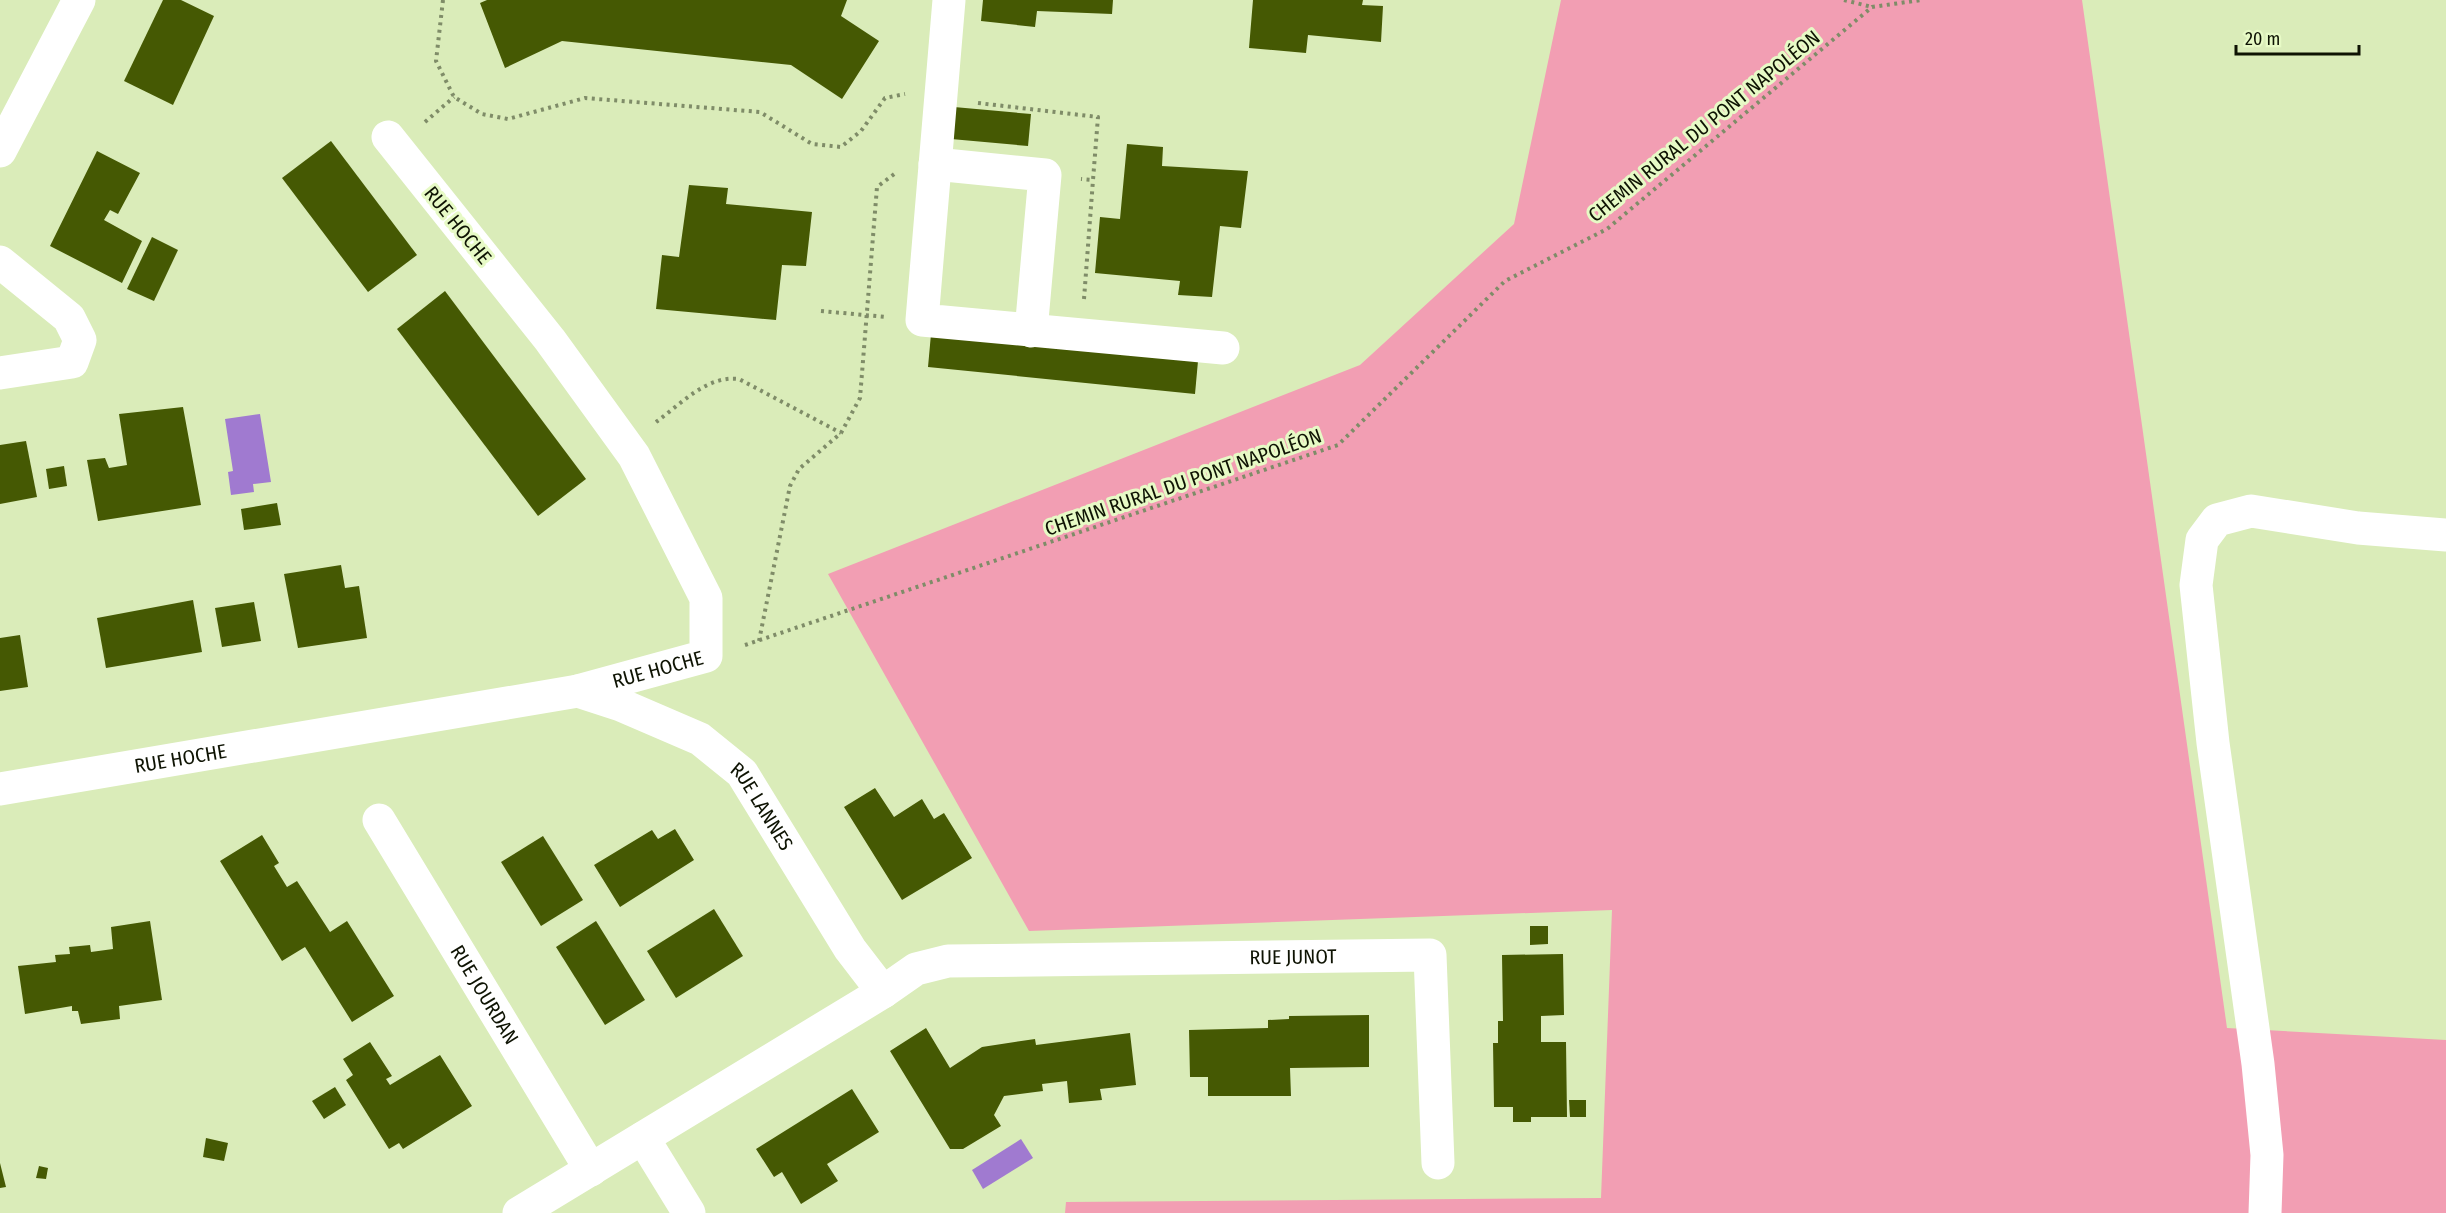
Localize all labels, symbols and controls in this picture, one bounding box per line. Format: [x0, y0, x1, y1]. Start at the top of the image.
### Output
scale bar [2236, 18, 2359, 56]
street label: CHEMIN RURAL DU PONT NAPOLÉON [1583, 25, 1825, 227]
text: 20 m [2245, 28, 2280, 50]
street label: RUE HOCHE [419, 181, 497, 269]
street label: CHEMIN RURAL DU PONT NAPOLÉON [1041, 423, 1325, 541]
street label: RUE HOCHE [610, 645, 706, 693]
street label: RUE HOCHE [133, 739, 228, 778]
street label: RUE LANNES [726, 757, 799, 855]
street label: RUE JOURDAN [446, 941, 524, 1048]
street label: RUE JUNOT [1249, 944, 1337, 969]

